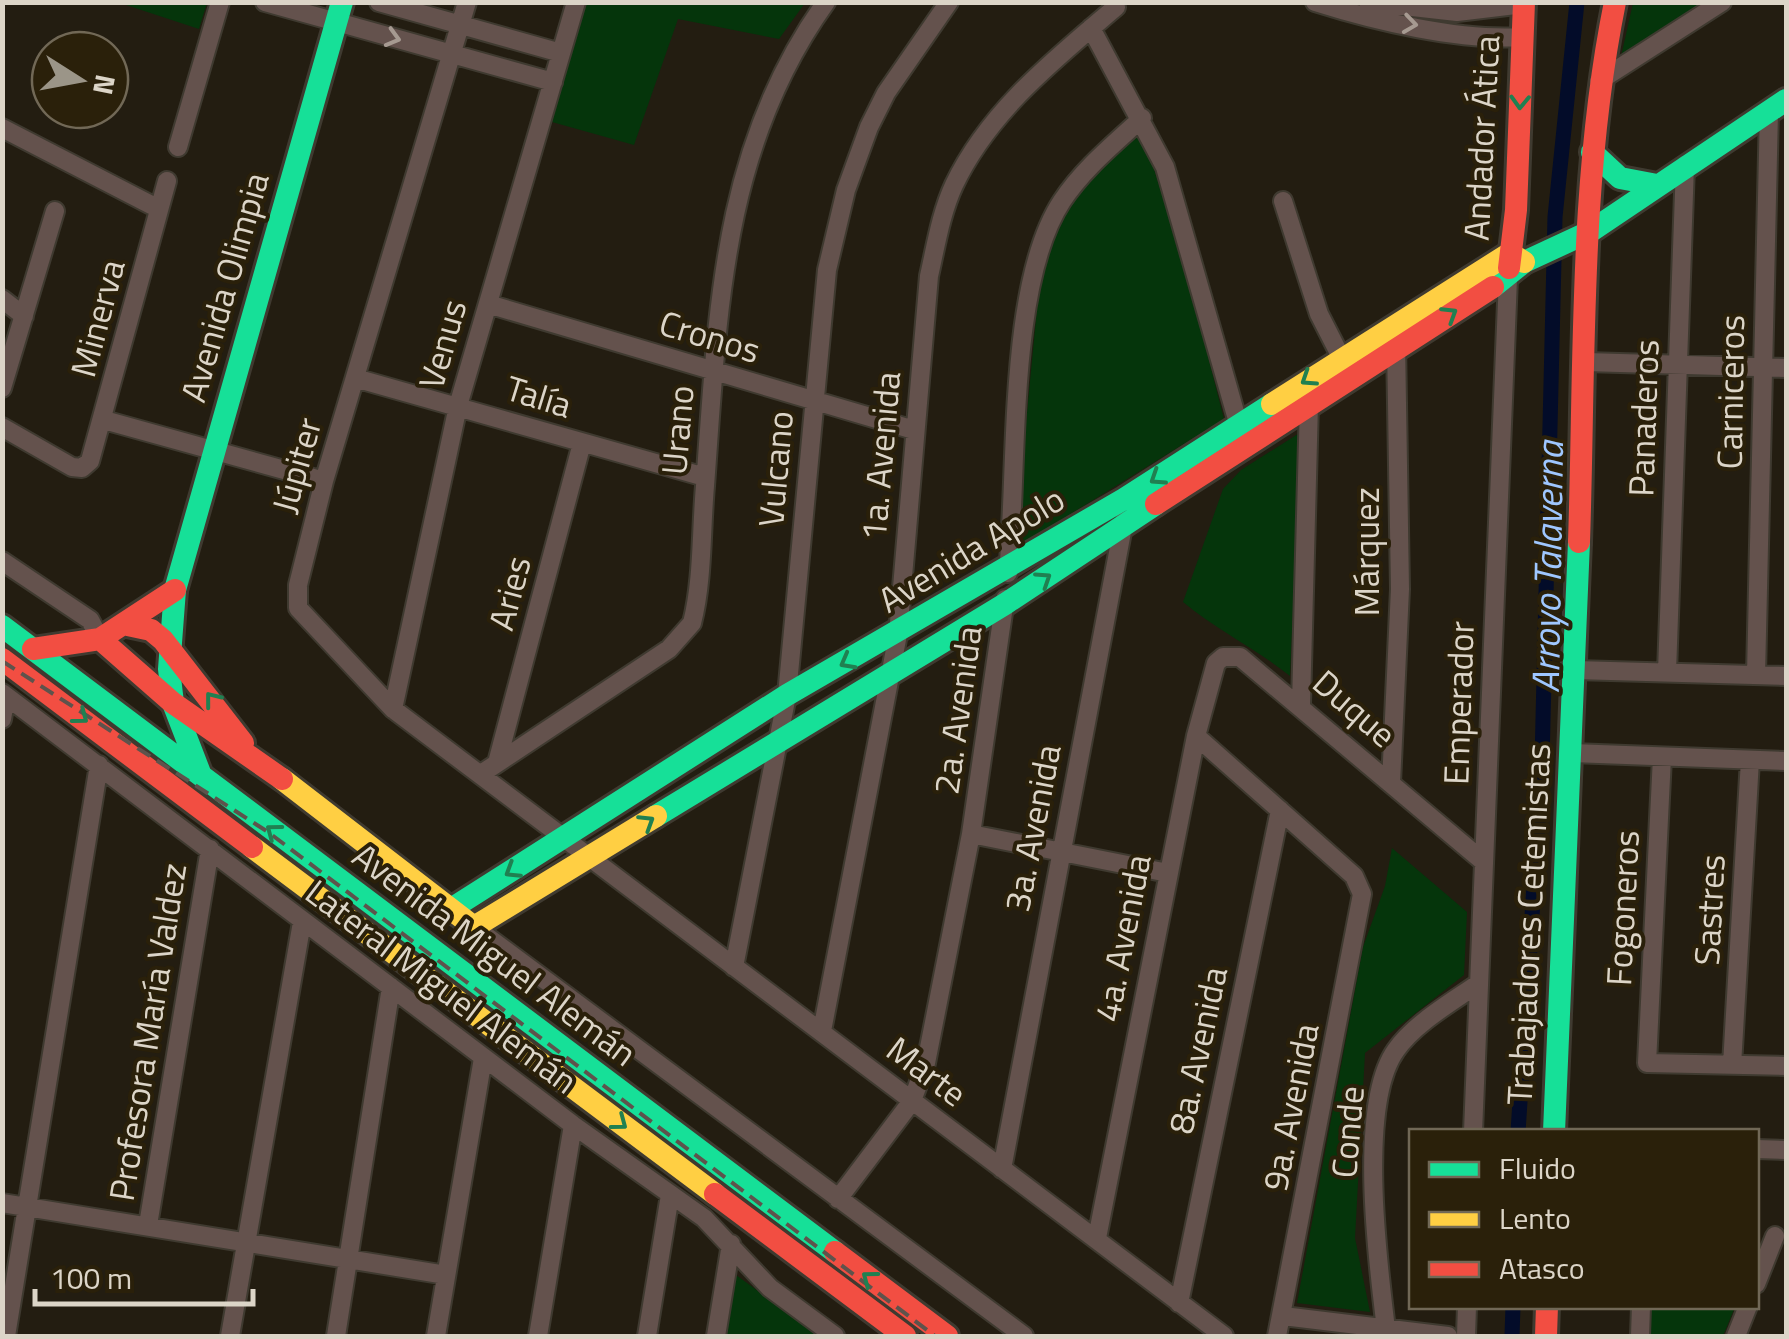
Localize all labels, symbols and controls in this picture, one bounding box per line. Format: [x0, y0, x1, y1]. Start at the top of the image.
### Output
one-way arrow [1402, 13, 1418, 34]
one-way arrow [384, 26, 401, 47]
north arrow [30, 30, 130, 130]
street label: Andador Ática [1449, 34, 1513, 242]
text: N [82, 71, 128, 98]
one-way arrow [1509, 94, 1530, 110]
street label: Avenida Olimpia [165, 166, 283, 408]
street label: Minerva [55, 253, 139, 383]
street label: Venus [404, 293, 480, 395]
street label: Cronos [653, 295, 767, 377]
one-way arrow [1439, 307, 1457, 326]
street label: Carniceros [1702, 314, 1758, 470]
street label: Panaderos [1613, 339, 1673, 497]
street label: Talía [499, 361, 579, 431]
one-way arrow [1301, 366, 1319, 385]
street label: 1a. Avenida [846, 369, 914, 543]
street label: Urano [646, 383, 708, 477]
street label: Vulcano [743, 409, 807, 529]
street label: Júpiter [257, 411, 335, 519]
water label: Arroyo Talaverna [1516, 439, 1578, 694]
one-way arrow [1149, 465, 1167, 484]
street label: Avenida Apolo [868, 472, 1074, 626]
street label: Márquez [1339, 487, 1393, 617]
street label: Aries [473, 550, 545, 636]
one-way arrow [1033, 573, 1051, 592]
street label: Emperador [1428, 620, 1488, 786]
street label: 2a. Avenida [918, 622, 996, 798]
one-way arrow [840, 649, 858, 669]
street label: Duque [1301, 656, 1409, 760]
one-way arrow [207, 692, 224, 710]
one-way arrow [70, 706, 88, 723]
street label: 3a. Avenida [989, 740, 1075, 916]
street label: Trabajadores Cetemistas [1492, 742, 1564, 1106]
one-way arrow [636, 815, 654, 834]
one-way arrow [266, 825, 284, 842]
street label: Avenida Miguel Alemán [341, 829, 649, 1079]
street label: Fogoneros [1591, 829, 1653, 987]
street label: 4a. Avenida [1079, 850, 1165, 1026]
street label: Sastres [1679, 853, 1739, 967]
one-way arrow [505, 858, 523, 877]
street label: Profesora María Valdez [94, 859, 200, 1205]
street label: Lateral Miguel Alemán [294, 865, 590, 1107]
street label: 8a. Avenida [1153, 962, 1241, 1138]
street label: 9a. Avenida [1247, 1019, 1333, 1195]
street label: Marte [875, 1023, 979, 1119]
street label: Conde [1316, 1084, 1378, 1180]
one-way arrow [609, 1111, 627, 1128]
legend [1409, 1129, 1759, 1309]
text: Fluido [1499, 1145, 1576, 1191]
text: Lento [1499, 1195, 1571, 1241]
scale bar [35, 1244, 252, 1306]
text: Atasco [1499, 1245, 1585, 1291]
text: 100 m [50, 1255, 132, 1301]
one-way arrow [862, 1273, 880, 1290]

